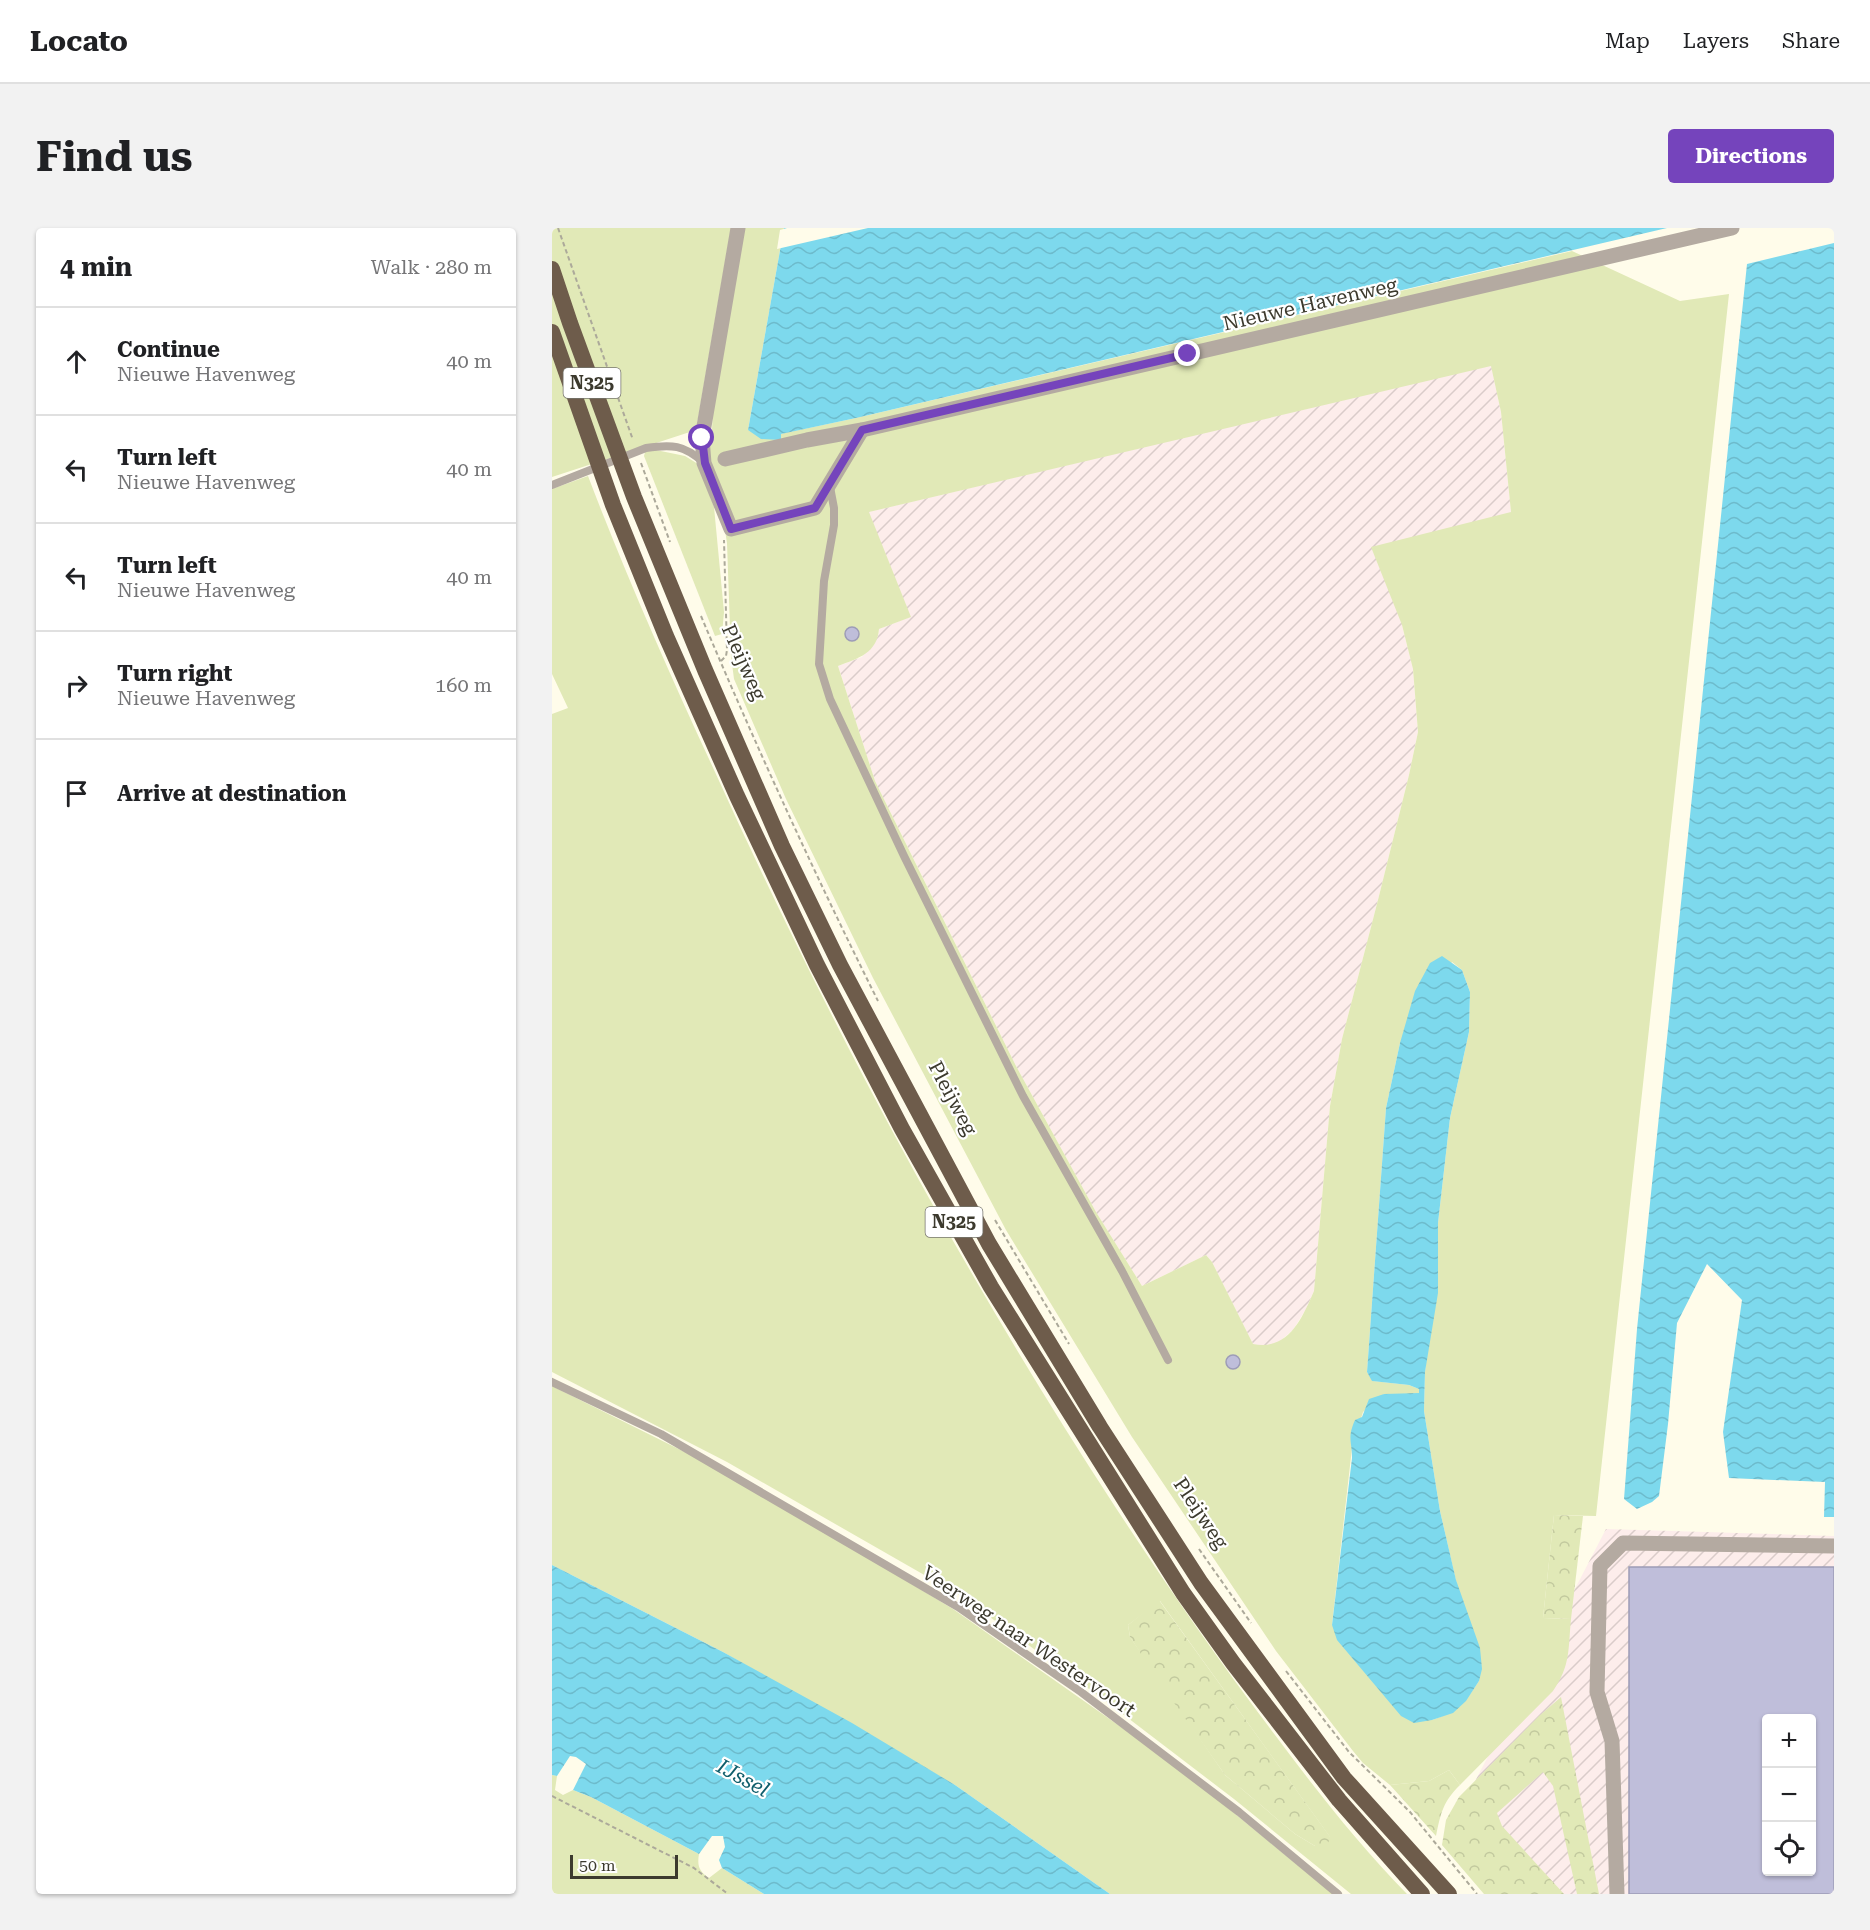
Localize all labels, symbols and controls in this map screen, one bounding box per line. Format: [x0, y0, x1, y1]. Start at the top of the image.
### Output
text: Locato [30, 25, 128, 58]
text: Map [1605, 29, 1650, 53]
text: Layers [1683, 29, 1749, 53]
text: Share [1782, 29, 1840, 53]
button: Directions [1668, 129, 1834, 183]
text: Find us [36, 132, 193, 181]
text: 4 min [60, 252, 132, 282]
text: Walk · 280 m [371, 255, 492, 279]
street label: Nieuwe Havenweg [1221, 272, 1400, 336]
text: Continue [117, 337, 220, 362]
route end [1174, 340, 1200, 366]
icon: ahead [60, 345, 93, 378]
text: 40 m [446, 349, 492, 373]
text: Nieuwe Havenweg [117, 362, 295, 386]
road number: N325 [564, 368, 620, 398]
route start [688, 424, 714, 450]
text: Turn left [117, 445, 217, 470]
icon: left [60, 453, 93, 486]
text: 40 m [446, 457, 492, 481]
text: Nieuwe Havenweg [117, 470, 295, 494]
text: Turn left [117, 553, 217, 578]
icon: left [60, 561, 93, 594]
text: 40 m [446, 565, 492, 589]
text: Nieuwe Havenweg [117, 578, 295, 602]
street label: Pleijweg [717, 620, 772, 704]
text: Turn right [117, 661, 232, 686]
icon: right [60, 669, 93, 702]
text: 160 m [435, 673, 492, 697]
text: Nieuwe Havenweg [117, 686, 295, 710]
icon: arrive [60, 777, 93, 810]
text: Arrive at destination [117, 781, 346, 806]
street label: Pleijweg [923, 1057, 983, 1140]
road number: N325 [926, 1207, 982, 1237]
street label: Pleijweg [1169, 1473, 1234, 1554]
street label: Veerweg naar Westervoort [917, 1560, 1141, 1722]
map controls [1762, 1714, 1816, 1876]
button: + [1762, 1714, 1816, 1768]
water label: IJssel [712, 1754, 773, 1802]
button: − [1762, 1768, 1816, 1822]
button: locate [1762, 1822, 1816, 1876]
scale bar [570, 1852, 678, 1880]
text: 50 m [579, 1856, 616, 1875]

